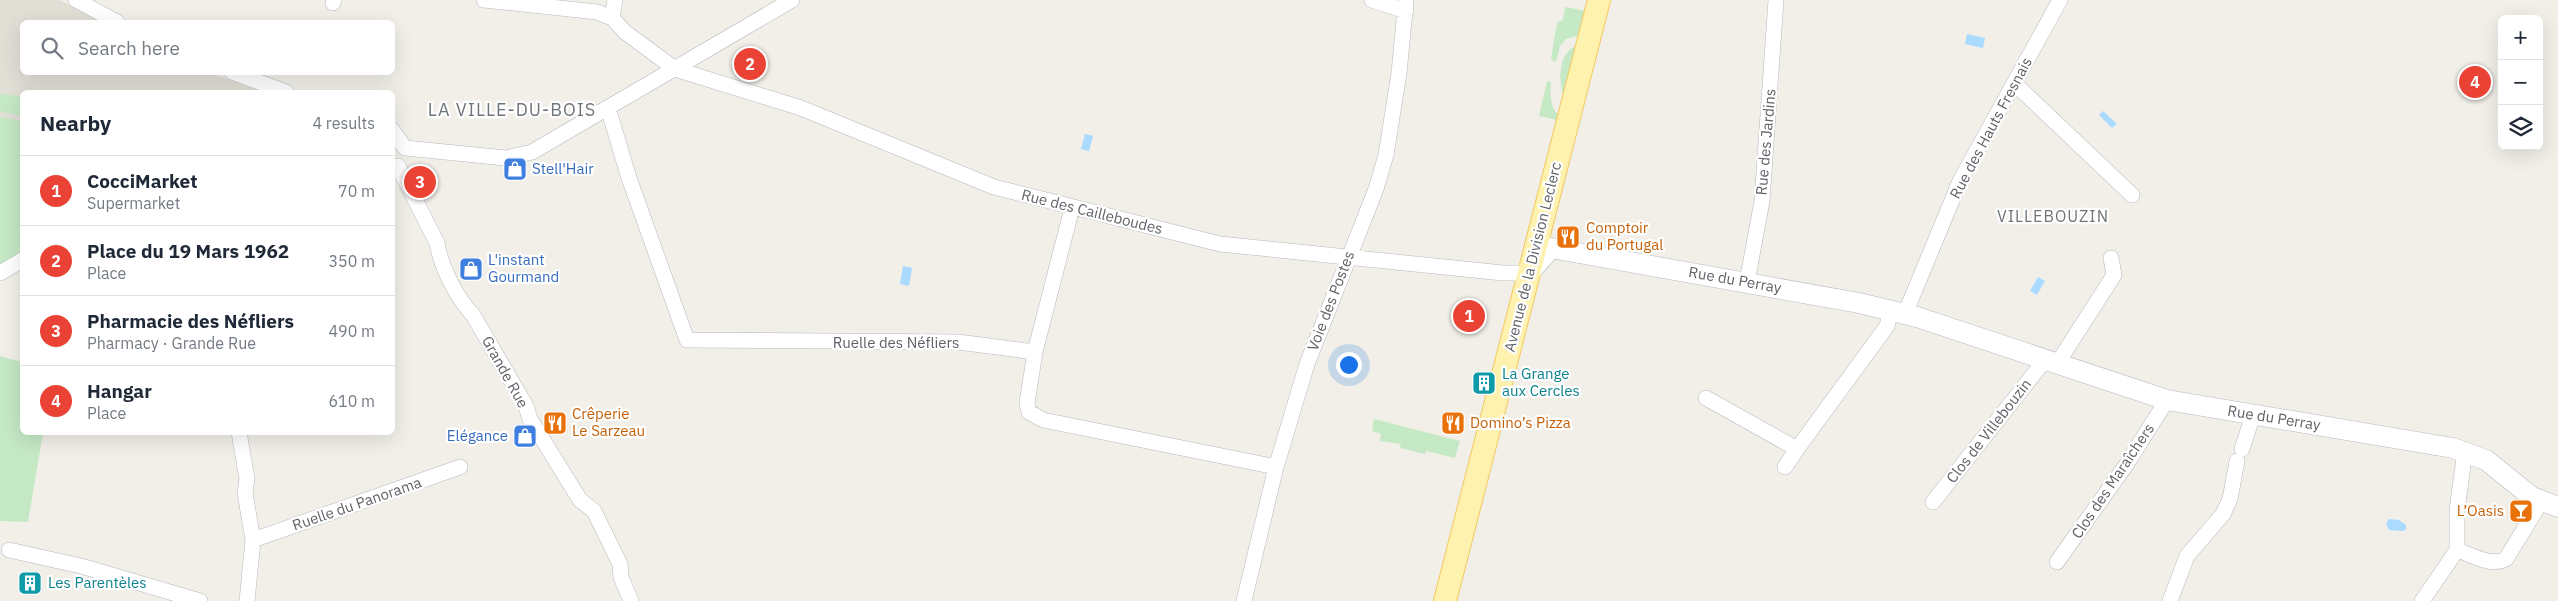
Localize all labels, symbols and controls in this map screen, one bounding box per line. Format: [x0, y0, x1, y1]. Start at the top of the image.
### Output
map controls [2498, 15, 2543, 150]
button: + [2498, 15, 2543, 60]
search box [20, 20, 395, 75]
icon: search [38, 34, 66, 62]
text: Search here [78, 36, 180, 60]
pin: 2 [734, 45, 766, 83]
street label: Rue des Hauts Fresnais [1945, 54, 2036, 202]
button: − [2498, 60, 2543, 105]
pin: 4 [2459, 63, 2491, 101]
street label: Rue des Jardins [1751, 88, 1780, 196]
district label: LA VILLE-DU-BOIS [428, 98, 596, 121]
button: layers [2498, 105, 2543, 150]
text: Nearby [40, 109, 111, 137]
text: 4 results [312, 113, 375, 133]
shop icon: Stell'Hair [502, 156, 528, 182]
place label: Stell'Hair [532, 159, 594, 178]
street label: Avenue de la Division Leclerc [1500, 160, 1565, 354]
pin: 3 [404, 163, 436, 201]
text: CocciMarket [87, 169, 198, 193]
text: 1 [51, 181, 61, 201]
text: 70 m [338, 181, 375, 201]
street label: Rue des Cailleboudes [1020, 185, 1165, 238]
text: Supermarket [87, 193, 180, 213]
district label: VILLEBOUZIN [1997, 206, 2109, 226]
place label: Comptoir du Portugal [1586, 218, 1663, 254]
restaurant icon: Comptoir du Portugal [1555, 224, 1581, 250]
text: Place du 19 Mars 1962 [87, 239, 289, 263]
street label: Voie des Postes [1303, 248, 1358, 353]
place label: L'instant Gourmand [488, 250, 559, 286]
text: 2 [51, 251, 61, 271]
text: 350 m [328, 251, 375, 271]
shop icon: L'instant Gourmand [458, 256, 484, 282]
street label: Rue du Perray [1687, 262, 1784, 297]
text: Place [87, 263, 126, 283]
pin: 1 [1453, 297, 1485, 335]
text: Pharmacie des Néfliers [87, 309, 294, 333]
text: 3 [51, 321, 61, 341]
text: 490 m [328, 321, 375, 341]
text: Pharmacy · Grande Rue [87, 333, 256, 353]
street label: Grande Rue [478, 333, 533, 411]
street label: Ruelle des Néfliers [833, 333, 959, 352]
your location [1336, 352, 1362, 378]
place label: La Grange aux Cercles [1502, 364, 1580, 400]
building icon: La Grange aux Cercles [1471, 370, 1497, 396]
street label: Clos de Villebouzin [1942, 375, 2035, 487]
text: Hangar [87, 379, 152, 403]
text: 4 [51, 391, 61, 411]
text: 610 m [328, 391, 375, 411]
street label: Rue du Perray [2226, 401, 2323, 434]
text: Place [87, 403, 126, 423]
place label: Crêperie Le Sarzeau [572, 404, 645, 440]
restaurant icon: Crêperie Le Sarzeau [542, 410, 568, 436]
restaurant icon: Domino’s Pizza [1440, 410, 1466, 436]
place label: Domino’s Pizza [1470, 413, 1571, 432]
street label: Clos des Maraîchers [2067, 419, 2158, 542]
shop icon: Elégance [512, 423, 538, 449]
place label: Elégance [447, 426, 508, 445]
street label: Ruelle du Panorama [290, 473, 424, 535]
bar icon: L’Oasis [2508, 498, 2534, 524]
place label: L’Oasis [2457, 501, 2504, 520]
building icon: Les Parentèles [17, 570, 43, 596]
place label: Les Parentèles [48, 573, 147, 592]

